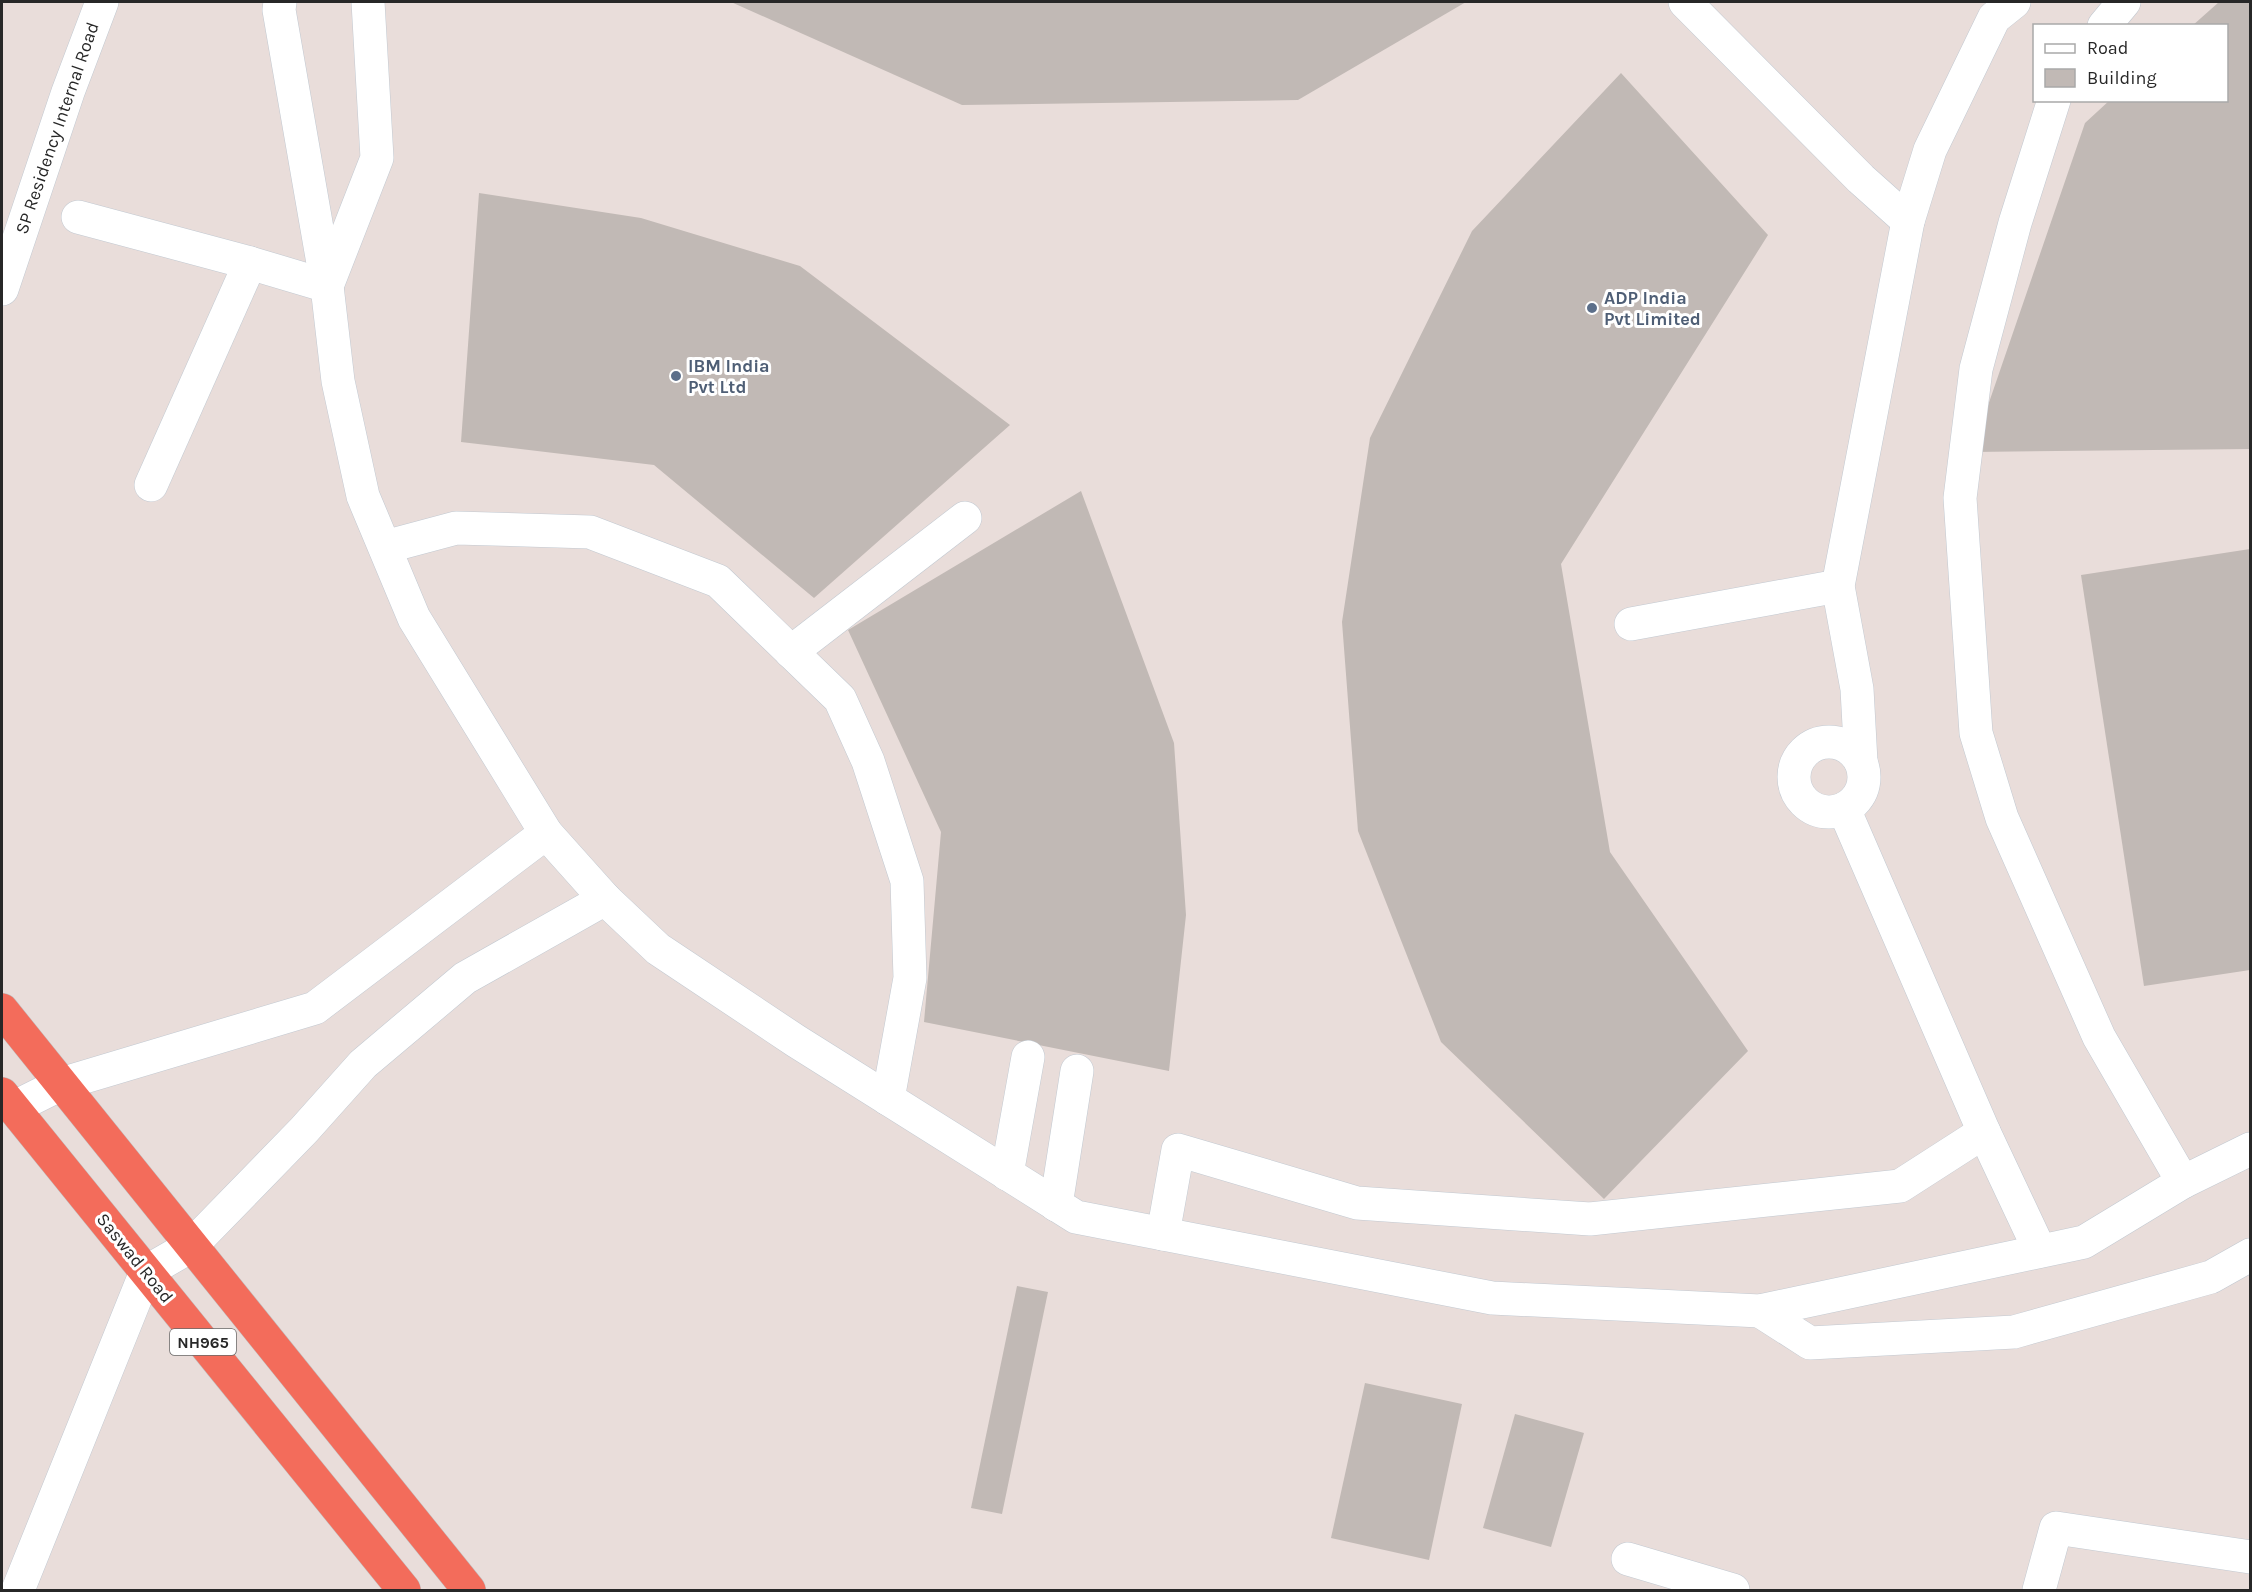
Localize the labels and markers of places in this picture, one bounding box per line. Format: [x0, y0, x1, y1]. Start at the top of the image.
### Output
place label: ADP India Pvt Limited [1604, 287, 1701, 330]
marker: ADP India Pvt Limited [1585, 301, 1599, 315]
place label: IBM India Pvt Ltd [688, 355, 770, 398]
marker: IBM India Pvt Ltd [669, 369, 683, 383]

